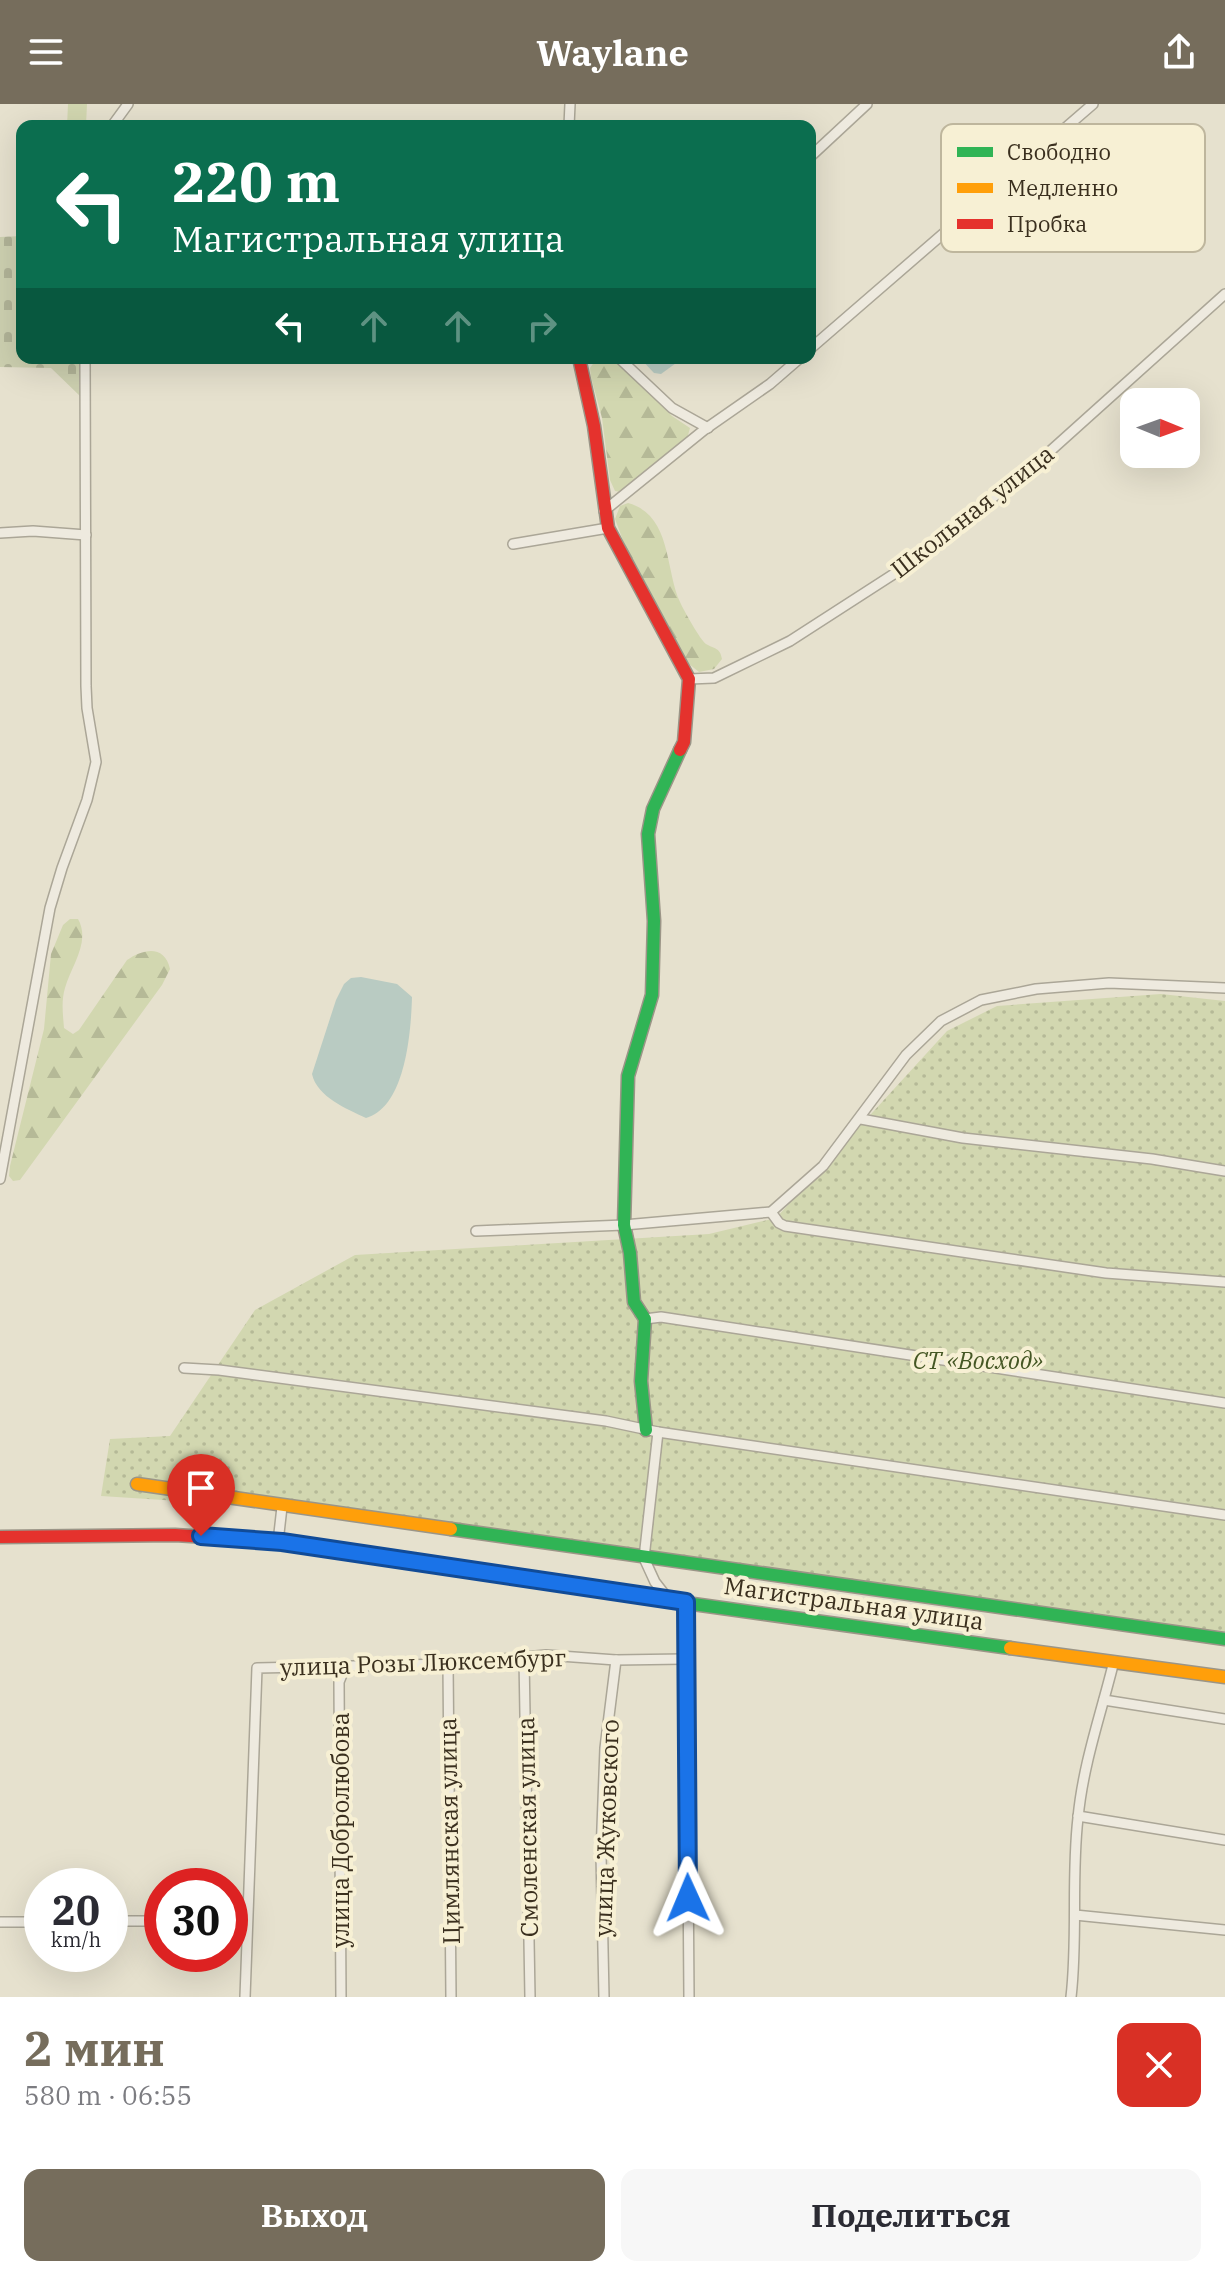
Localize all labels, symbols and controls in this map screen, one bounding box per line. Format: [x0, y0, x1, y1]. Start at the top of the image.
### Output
text: Waylane [536, 29, 689, 76]
icon: menu [24, 30, 68, 74]
icon: share [1157, 30, 1201, 74]
legend [941, 124, 1205, 252]
text: Свободно [1007, 137, 1111, 166]
text: 220 m [172, 145, 340, 217]
icon: left [40, 152, 144, 256]
text: Медленно [1007, 173, 1118, 202]
text: Пробка [1007, 209, 1087, 238]
text: Магистральная улица [172, 215, 565, 262]
icon: left [268, 304, 312, 348]
icon: ahead [352, 304, 396, 348]
icon: ahead [436, 304, 480, 348]
icon: right [520, 304, 564, 348]
north arrow [1120, 388, 1200, 468]
map controls [1120, 388, 1200, 468]
street label: Школьная улица [884, 437, 1060, 585]
park label: СТ «Восход» [913, 1344, 1043, 1376]
pin [167, 1454, 235, 1536]
icon: arrive [179, 1466, 223, 1510]
street label: Магистральная улица [722, 1569, 986, 1637]
street label: улица Розы Люксембург [279, 1641, 567, 1683]
street label: улица Добролюбова [324, 1712, 356, 1948]
street label: Цимлянская улица [431, 1717, 467, 1945]
street label: Смоленская улица [509, 1717, 545, 1937]
street label: улица Жуковского [586, 1719, 626, 1937]
position arrow [646, 1856, 730, 1940]
speed limit sign: 30 [144, 1868, 248, 1972]
text: 20 [52, 1884, 100, 1936]
text: km/h [51, 1926, 101, 1953]
text: 2 мин [24, 2017, 165, 2079]
button: close [1117, 2023, 1201, 2107]
text: 580 m · 06:55 [24, 2078, 192, 2112]
button: Выход [24, 2169, 605, 2261]
button: Поделиться [621, 2169, 1201, 2261]

